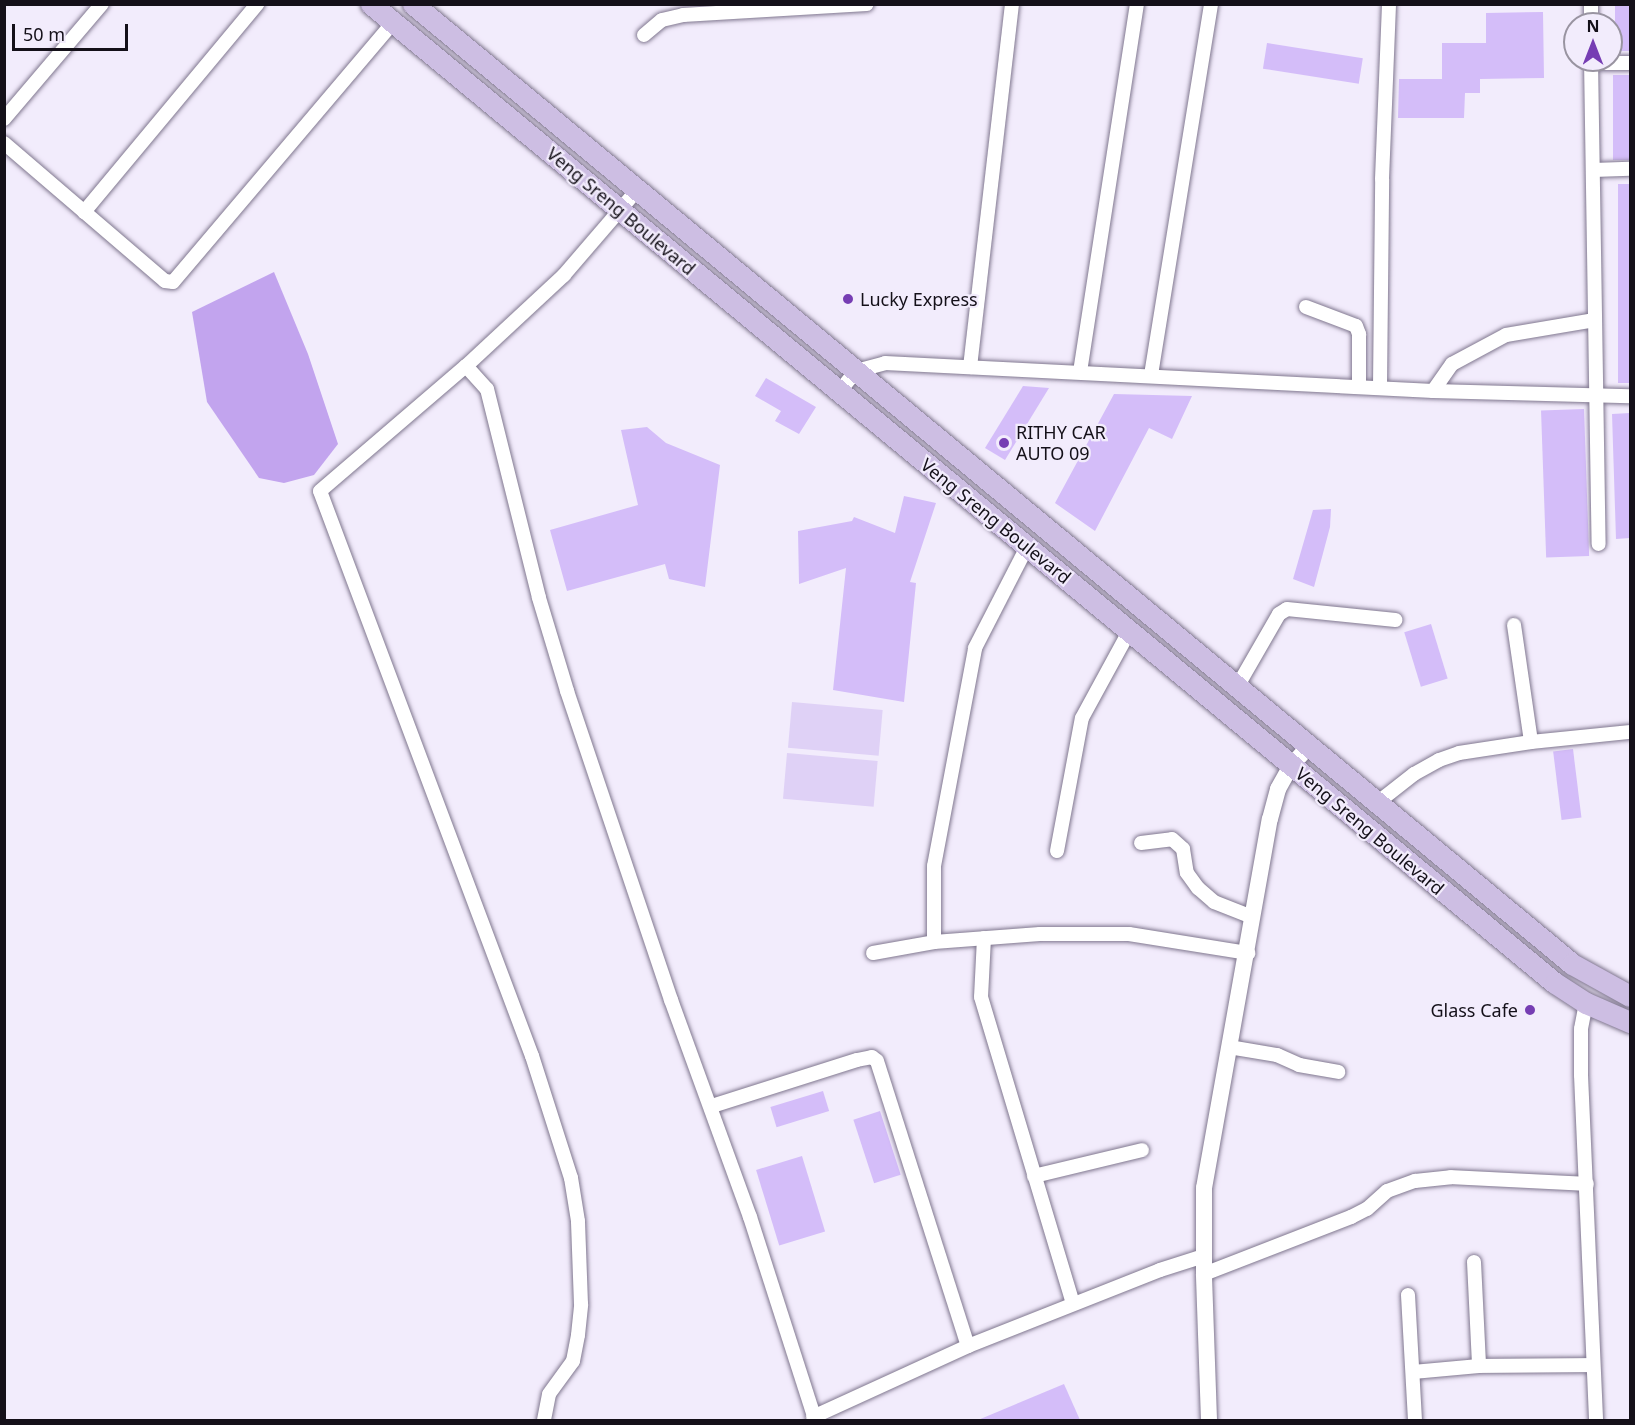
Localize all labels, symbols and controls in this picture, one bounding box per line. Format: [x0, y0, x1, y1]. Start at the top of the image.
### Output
scale bar [15, 12, 130, 50]
north arrow [1563, 12, 1623, 72]
text: N [1586, 15, 1600, 37]
text: 50 m [23, 22, 65, 46]
street label: Veng Sreng Boulevard [542, 143, 700, 279]
place label: Lucky Express [860, 288, 978, 310]
marker: Lucky Express [841, 292, 855, 306]
place label: RITHY CAR AUTO 09 [1016, 422, 1106, 464]
marker: RITHY CAR AUTO 09 [997, 436, 1011, 450]
street label: Veng Sreng Boulevard [917, 454, 1075, 588]
street label: Veng Sreng Boulevard [1291, 763, 1449, 899]
place label: Glass Cafe [1430, 999, 1518, 1021]
marker: Glass Cafe [1523, 1003, 1537, 1017]

